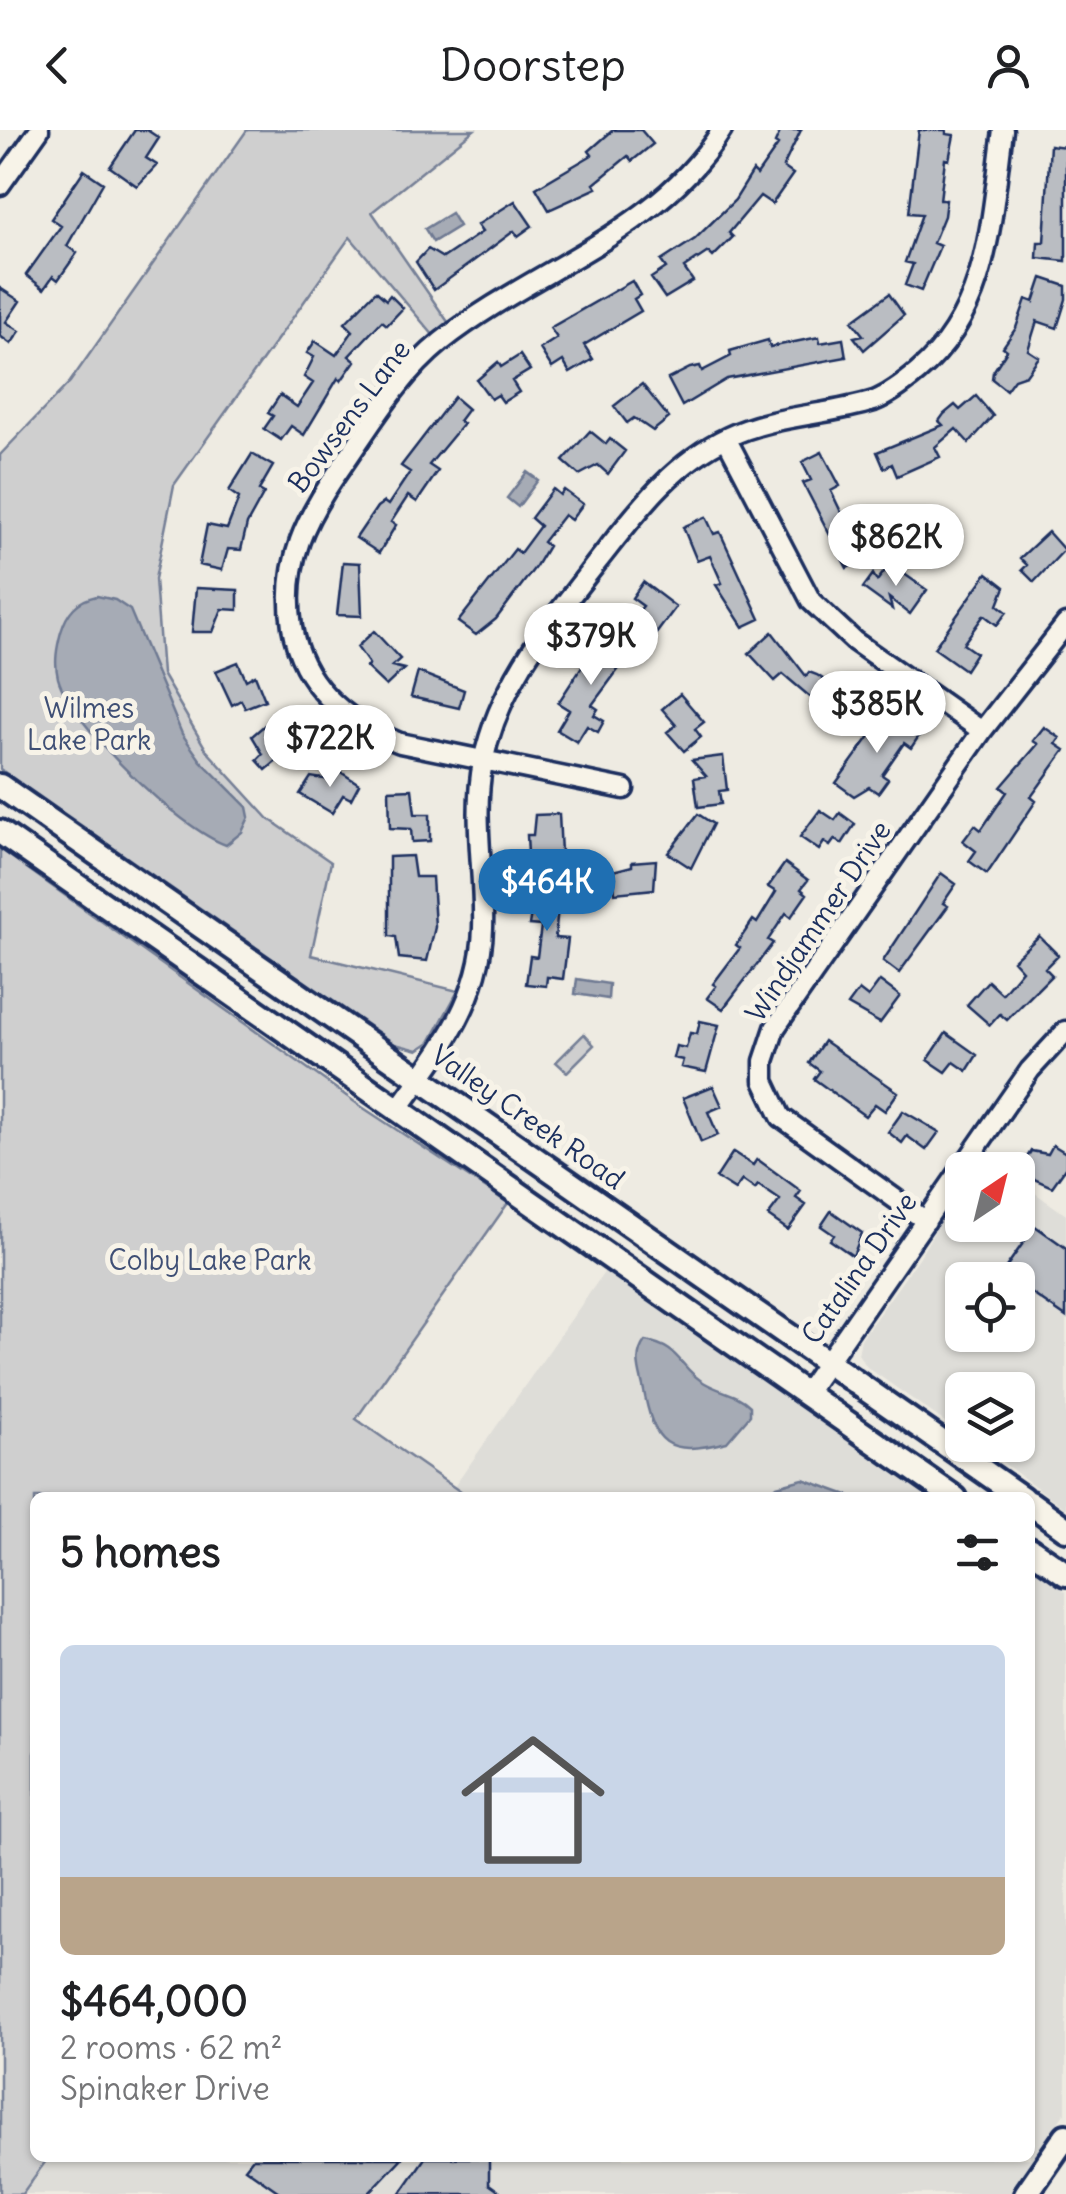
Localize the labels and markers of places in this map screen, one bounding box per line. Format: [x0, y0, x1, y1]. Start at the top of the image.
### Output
pin: $862K [826, 504, 966, 589]
pin: $379K [521, 603, 661, 688]
pin: $385K [807, 671, 947, 756]
pin: $722K [260, 705, 400, 790]
pin: $464K [477, 849, 617, 934]

